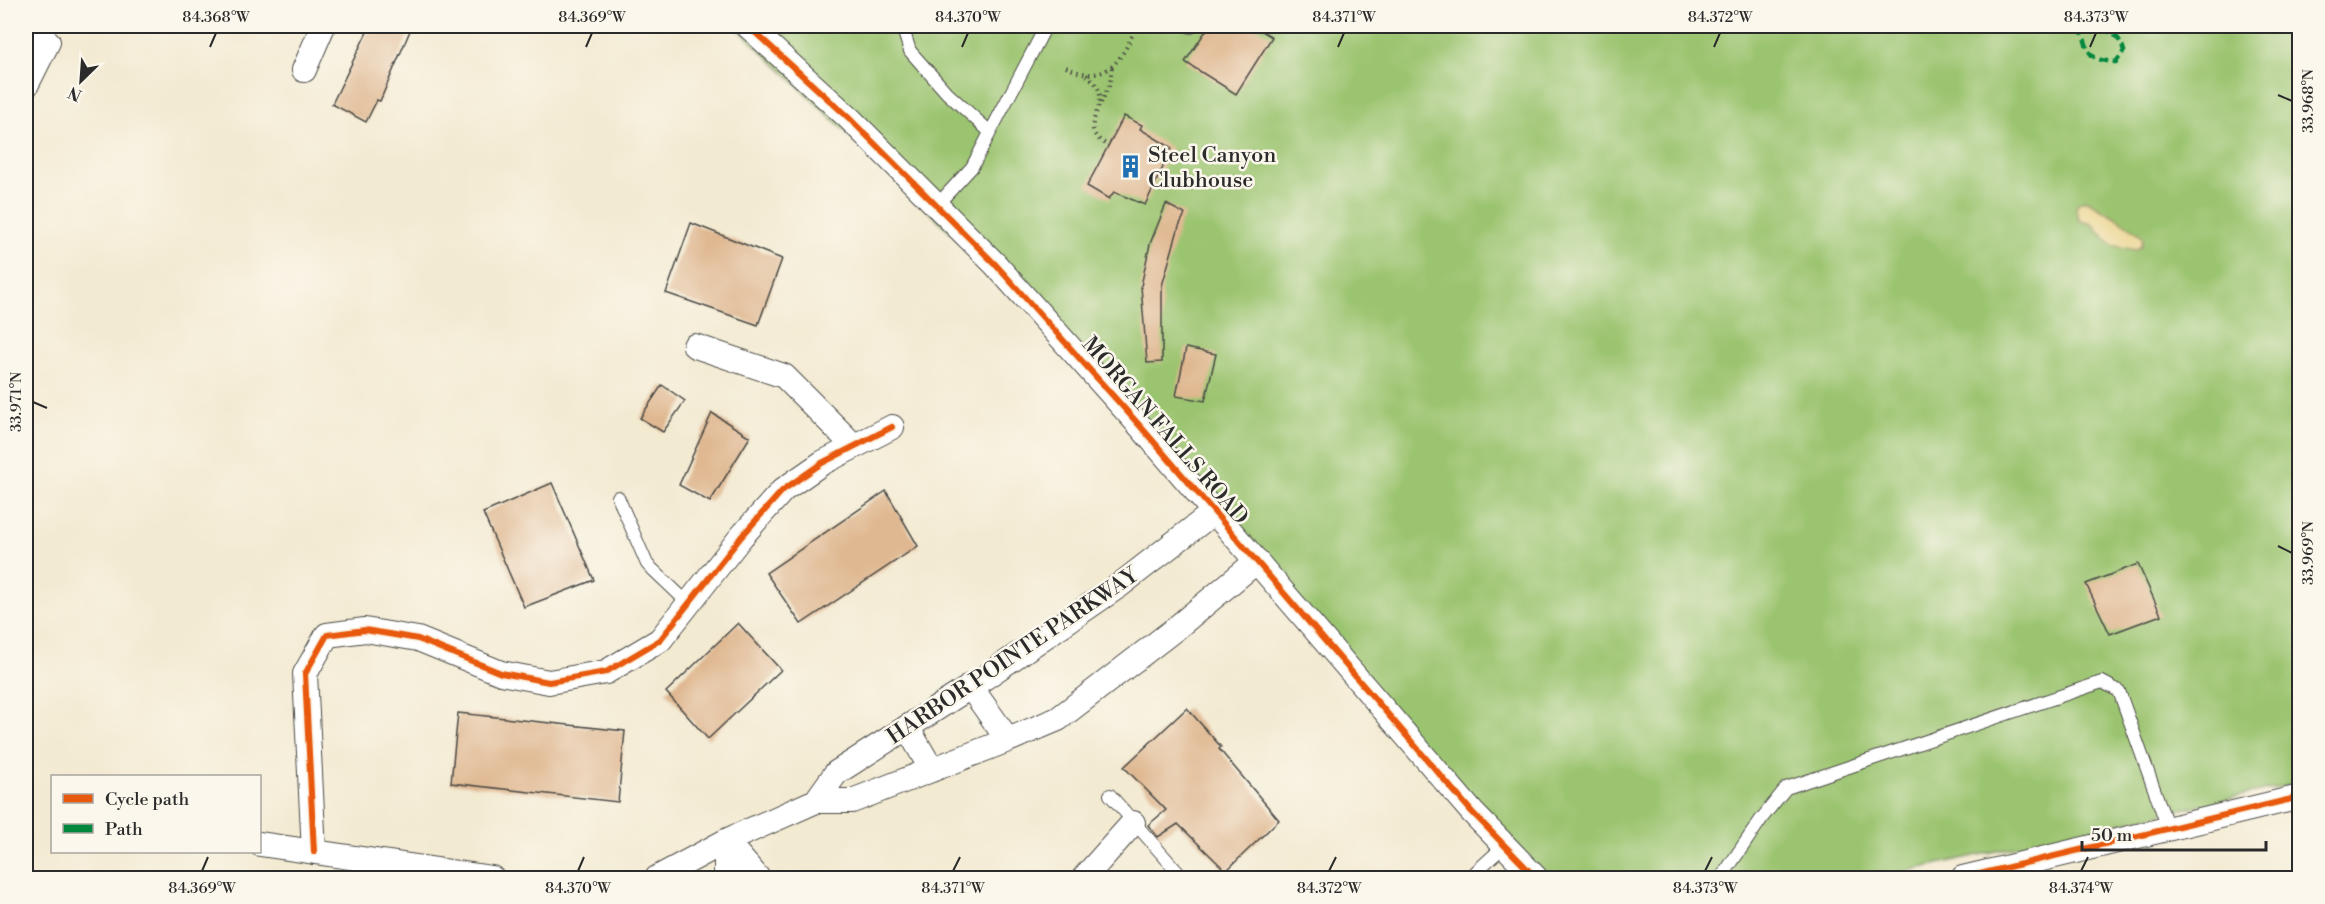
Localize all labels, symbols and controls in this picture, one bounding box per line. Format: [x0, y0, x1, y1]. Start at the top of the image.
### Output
text: 84.368°W [182, 8, 250, 27]
text: 84.369°W [558, 8, 626, 27]
text: 84.370°W [935, 8, 1001, 27]
text: 84.371°W [1312, 8, 1376, 27]
text: 84.372°W [1688, 8, 1753, 27]
text: 84.373°W [2064, 8, 2129, 27]
north arrow [51, 51, 111, 111]
text: 33.968°N [2299, 69, 2318, 133]
text: N [65, 82, 85, 105]
place label: Steel Canyon Clubhouse [1148, 142, 1276, 194]
building icon: Steel Canyon Clubhouse [1117, 154, 1143, 180]
street label: MORGAN FALLS ROAD [1076, 331, 1254, 531]
text: 33.971°N [7, 372, 26, 432]
text: 33.969°N [2299, 521, 2318, 585]
street label: HARBOR POINTE PARKWAY [882, 561, 1145, 751]
legend [51, 775, 261, 853]
text: Cycle path [105, 788, 189, 811]
scale bar [2082, 814, 2266, 852]
text: Path [105, 818, 143, 841]
text: 50 m [2091, 824, 2133, 847]
text: 84.369°W [168, 879, 236, 898]
text: 84.370°W [545, 879, 611, 898]
text: 84.371°W [921, 879, 985, 898]
text: 84.372°W [1297, 879, 1362, 898]
text: 84.373°W [1673, 879, 1738, 898]
text: 84.374°W [2049, 879, 2114, 898]

